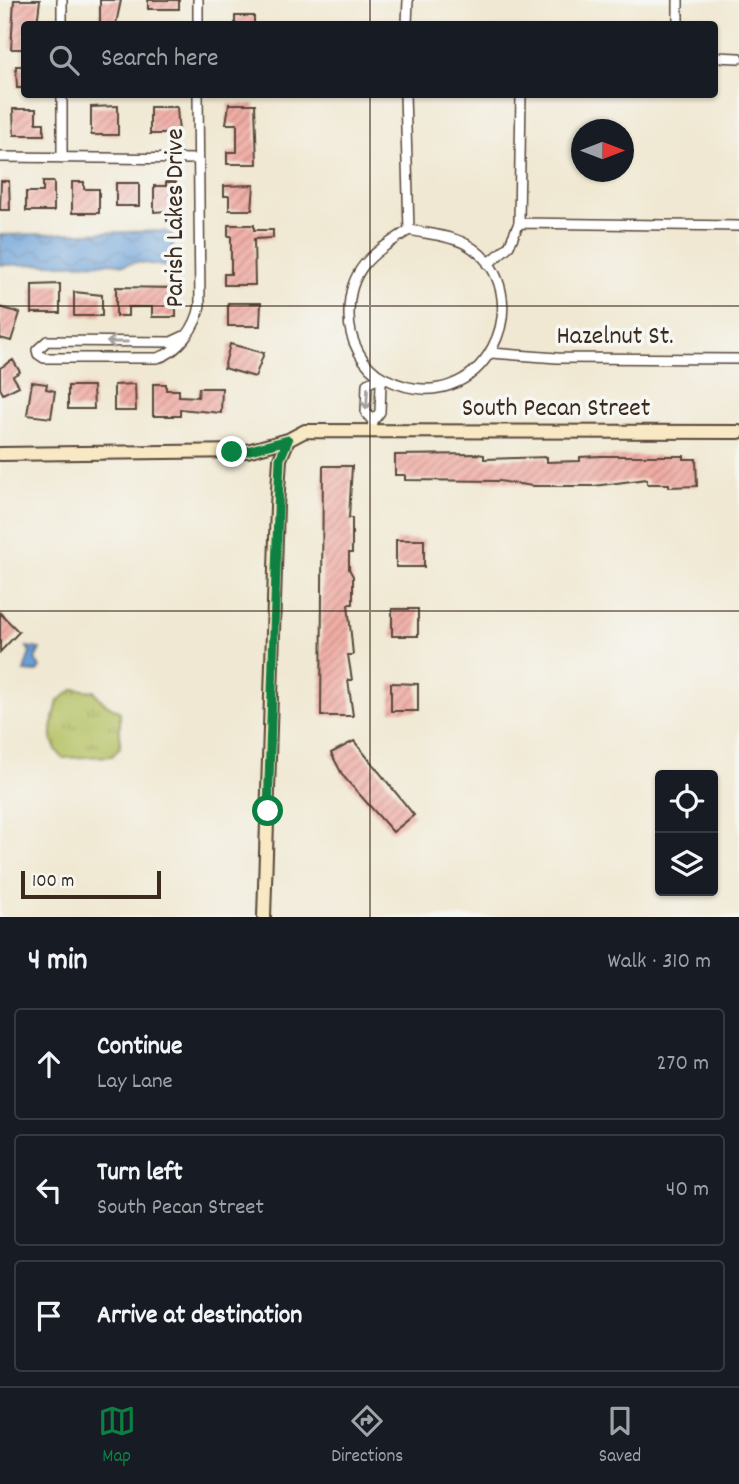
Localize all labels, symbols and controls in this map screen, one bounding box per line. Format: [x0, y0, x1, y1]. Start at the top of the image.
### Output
search box [21, 21, 718, 98]
icon: search [45, 41, 83, 79]
text: Search here [101, 41, 219, 78]
north arrow [571, 119, 634, 182]
street label: Parish Lakes Drive [158, 128, 195, 308]
street label: Hazelnut St. [556, 319, 674, 356]
one-way arrow [105, 335, 128, 349]
one-way arrow [360, 387, 373, 410]
street label: South Pecan Street [462, 391, 651, 428]
route end [216, 436, 247, 467]
map controls [655, 770, 718, 896]
button: locate [655, 770, 718, 833]
route start [252, 795, 283, 826]
button: layers [655, 833, 718, 896]
scale bar [21, 868, 161, 900]
text: 100 m [32, 869, 74, 896]
text: 4 min [28, 941, 87, 984]
text: Walk · 310 m [607, 946, 711, 979]
text: Continue [97, 1029, 182, 1066]
icon: ahead [30, 1045, 68, 1083]
text: 270 m [657, 1048, 709, 1081]
text: Lay Lane [97, 1066, 173, 1099]
text: Turn left [97, 1155, 183, 1192]
icon: left [30, 1171, 68, 1209]
text: 40 m [666, 1174, 709, 1207]
text: South Pecan Street [97, 1192, 264, 1225]
icon: arrive [30, 1297, 68, 1335]
text: Arrive at destination [97, 1298, 302, 1335]
tab: Map [98, 1402, 136, 1471]
tab: Directions [331, 1402, 403, 1471]
tab: Saved [599, 1402, 641, 1471]

